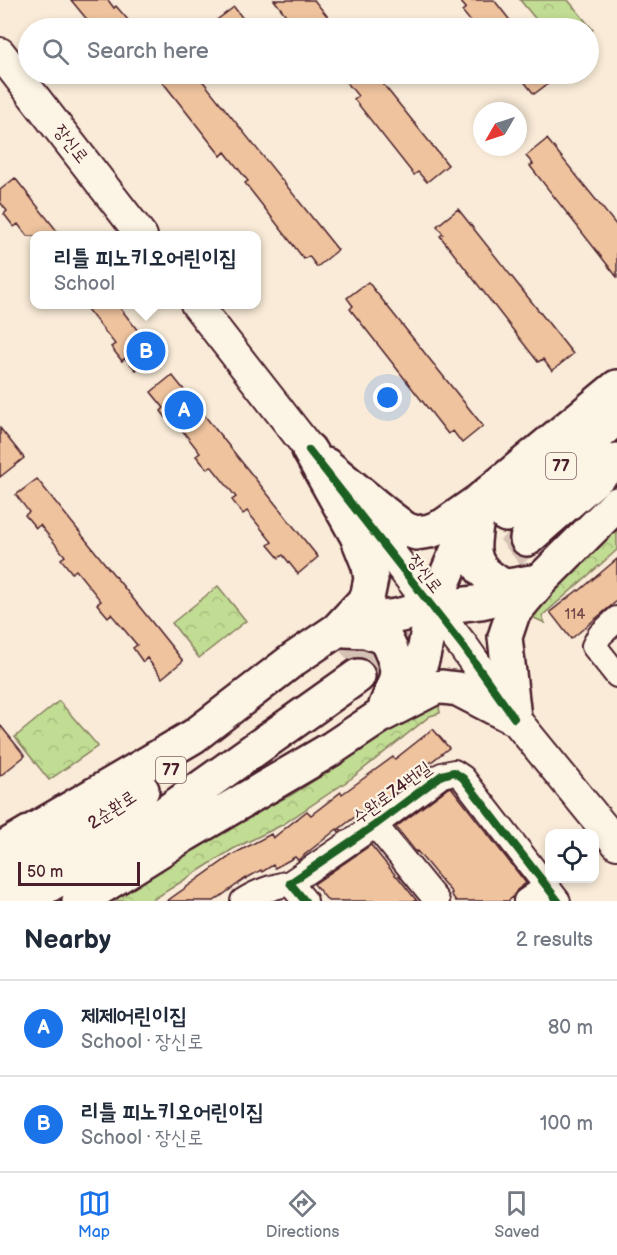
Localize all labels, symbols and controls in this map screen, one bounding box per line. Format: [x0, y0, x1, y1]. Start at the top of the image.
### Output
search box [18, 18, 599, 84]
icon: search [39, 35, 72, 68]
text: Search here [87, 38, 209, 65]
north arrow [473, 102, 527, 156]
street label: 장신로 [49, 120, 93, 168]
popup [30, 231, 261, 309]
text: 리틀 피노키오어린이집 [54, 245, 237, 272]
text: School [54, 272, 115, 296]
pin: B [126, 328, 166, 374]
your location [373, 383, 402, 412]
pin: A [164, 388, 204, 432]
road number: 77 [546, 453, 576, 479]
street label: 장신로 [403, 550, 447, 598]
house number: 114 [565, 605, 585, 624]
road number: 77 [156, 757, 186, 783]
street label: 수완로74번길 [349, 757, 436, 829]
street label: 2순환로 [84, 786, 140, 834]
map controls [545, 829, 599, 883]
button: locate [545, 829, 599, 883]
scale bar [18, 859, 140, 886]
text: 50 m [27, 863, 63, 882]
text: Nearby [24, 925, 111, 956]
text: 2 results [516, 928, 593, 952]
text: 제제어린이집 [81, 1003, 187, 1030]
text: A [37, 1016, 50, 1040]
text: 80 m [548, 1016, 593, 1040]
text: School · 장신로 [81, 1030, 203, 1054]
text: 리틀 피노키오어린이집 [81, 1099, 264, 1126]
text: B [36, 1112, 51, 1136]
text: 100 m [540, 1112, 593, 1136]
text: School · 장신로 [81, 1126, 203, 1150]
tab: Map [78, 1187, 111, 1242]
tab: Directions [266, 1187, 339, 1242]
tab: Saved [494, 1187, 539, 1242]

